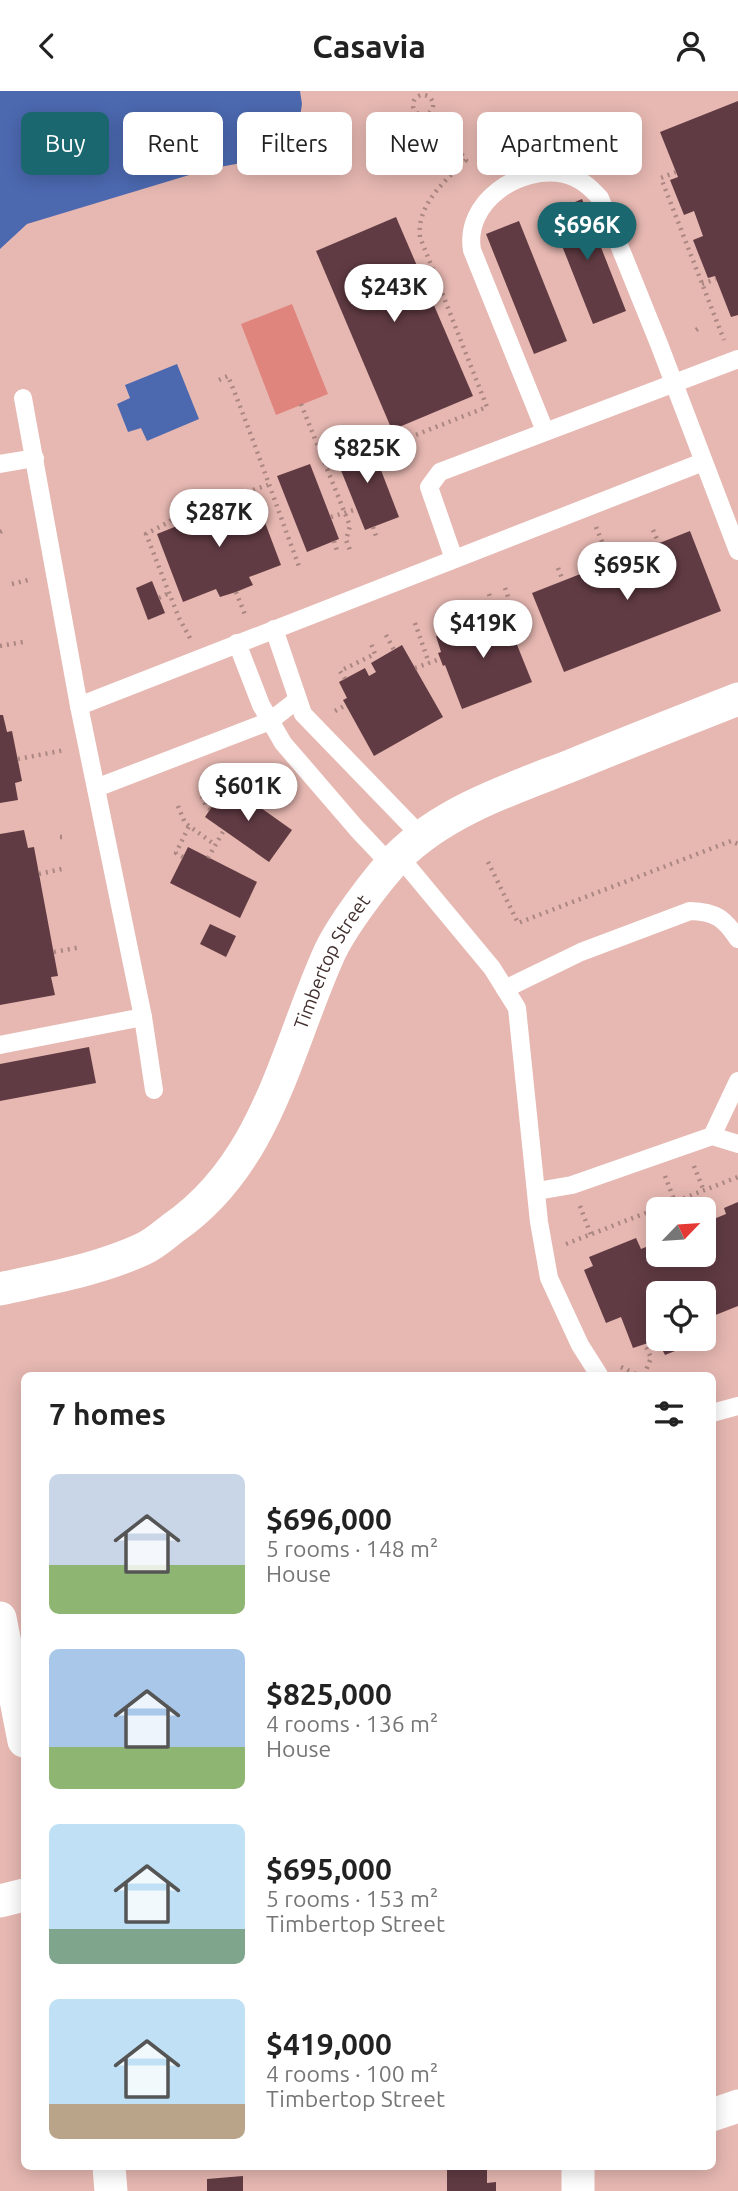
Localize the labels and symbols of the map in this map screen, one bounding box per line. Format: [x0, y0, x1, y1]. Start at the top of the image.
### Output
pin: $696K [538, 202, 636, 262]
pin: $243K [345, 265, 443, 324]
pin: $825K [318, 425, 416, 485]
pin: $287K [170, 489, 268, 549]
pin: $695K [578, 543, 676, 602]
pin: $419K [434, 601, 532, 660]
pin: $601K [199, 763, 297, 823]
street label: Timbertop Street [289, 890, 374, 1032]
north arrow [646, 1197, 716, 1267]

